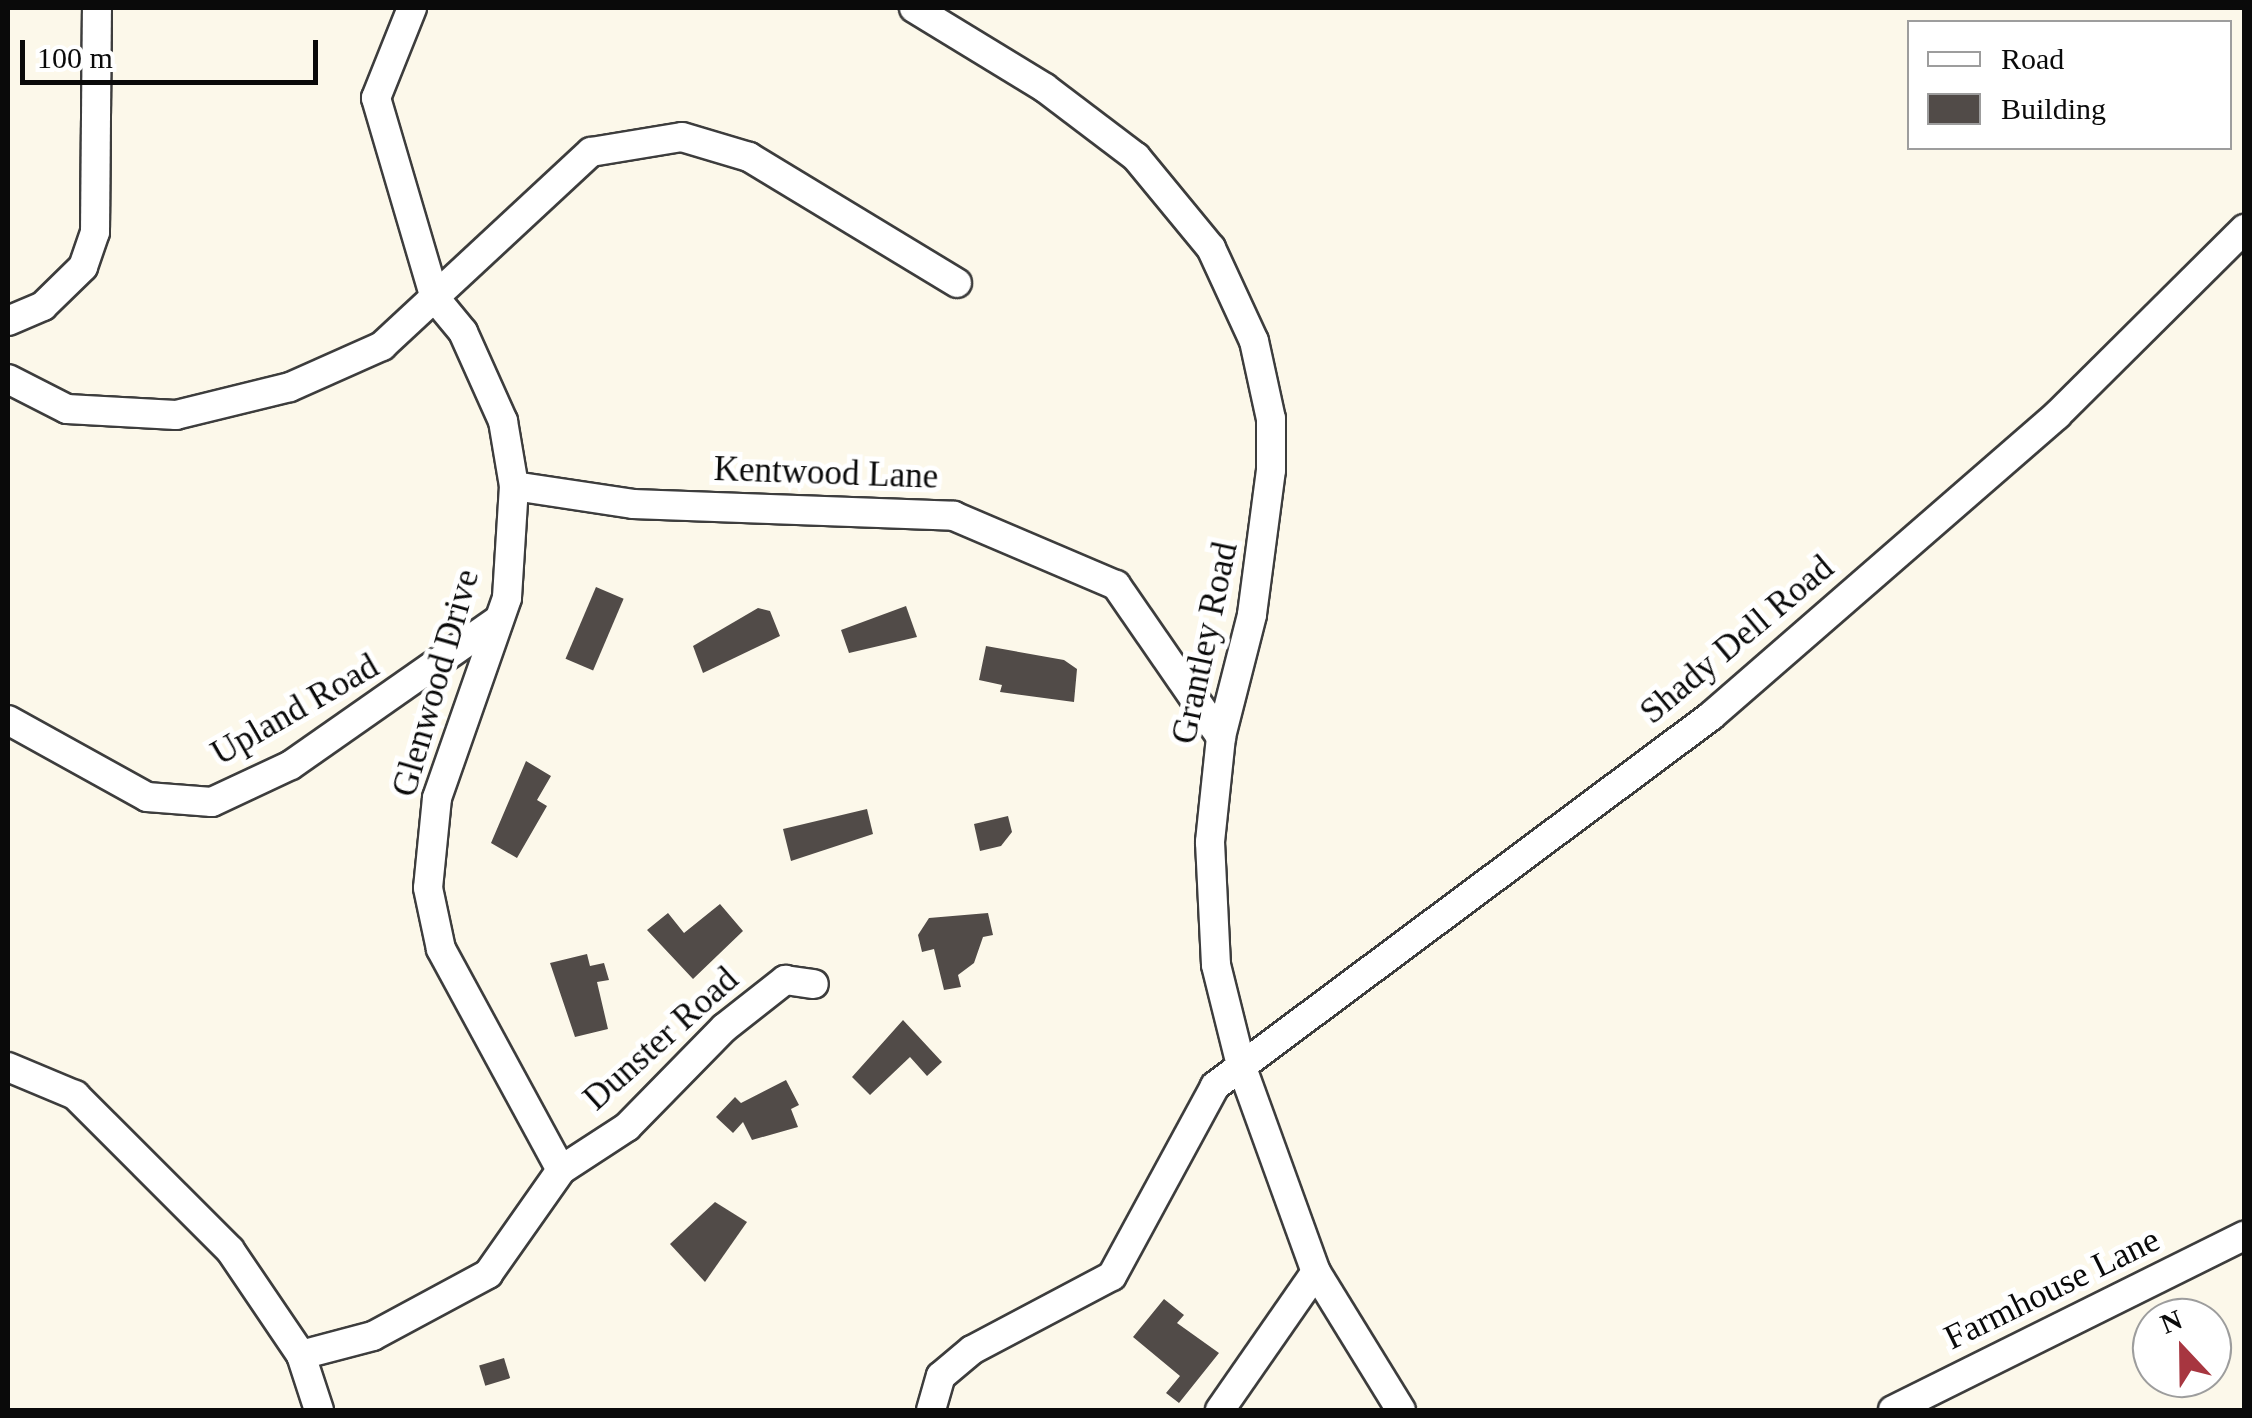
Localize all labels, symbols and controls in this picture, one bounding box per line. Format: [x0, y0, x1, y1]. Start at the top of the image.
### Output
scale bar [25, 20, 322, 82]
legend [1907, 20, 2232, 150]
text: 100 m [37, 41, 113, 74]
text: Road [2001, 42, 2064, 75]
text: Building [2001, 92, 2106, 125]
street label: Kentwood Lane [713, 448, 939, 498]
street label: Grantley Road [1163, 538, 1247, 748]
street label: Shady Dell Road [1632, 547, 1842, 733]
street label: Glenwood Drive [384, 565, 488, 801]
street label: Upland Road [204, 645, 386, 775]
street label: Dunster Road [575, 959, 747, 1119]
street label: Farmhouse Lane [1938, 1219, 2166, 1359]
north arrow [2132, 1298, 2232, 1398]
text: N [2156, 1303, 2187, 1340]

